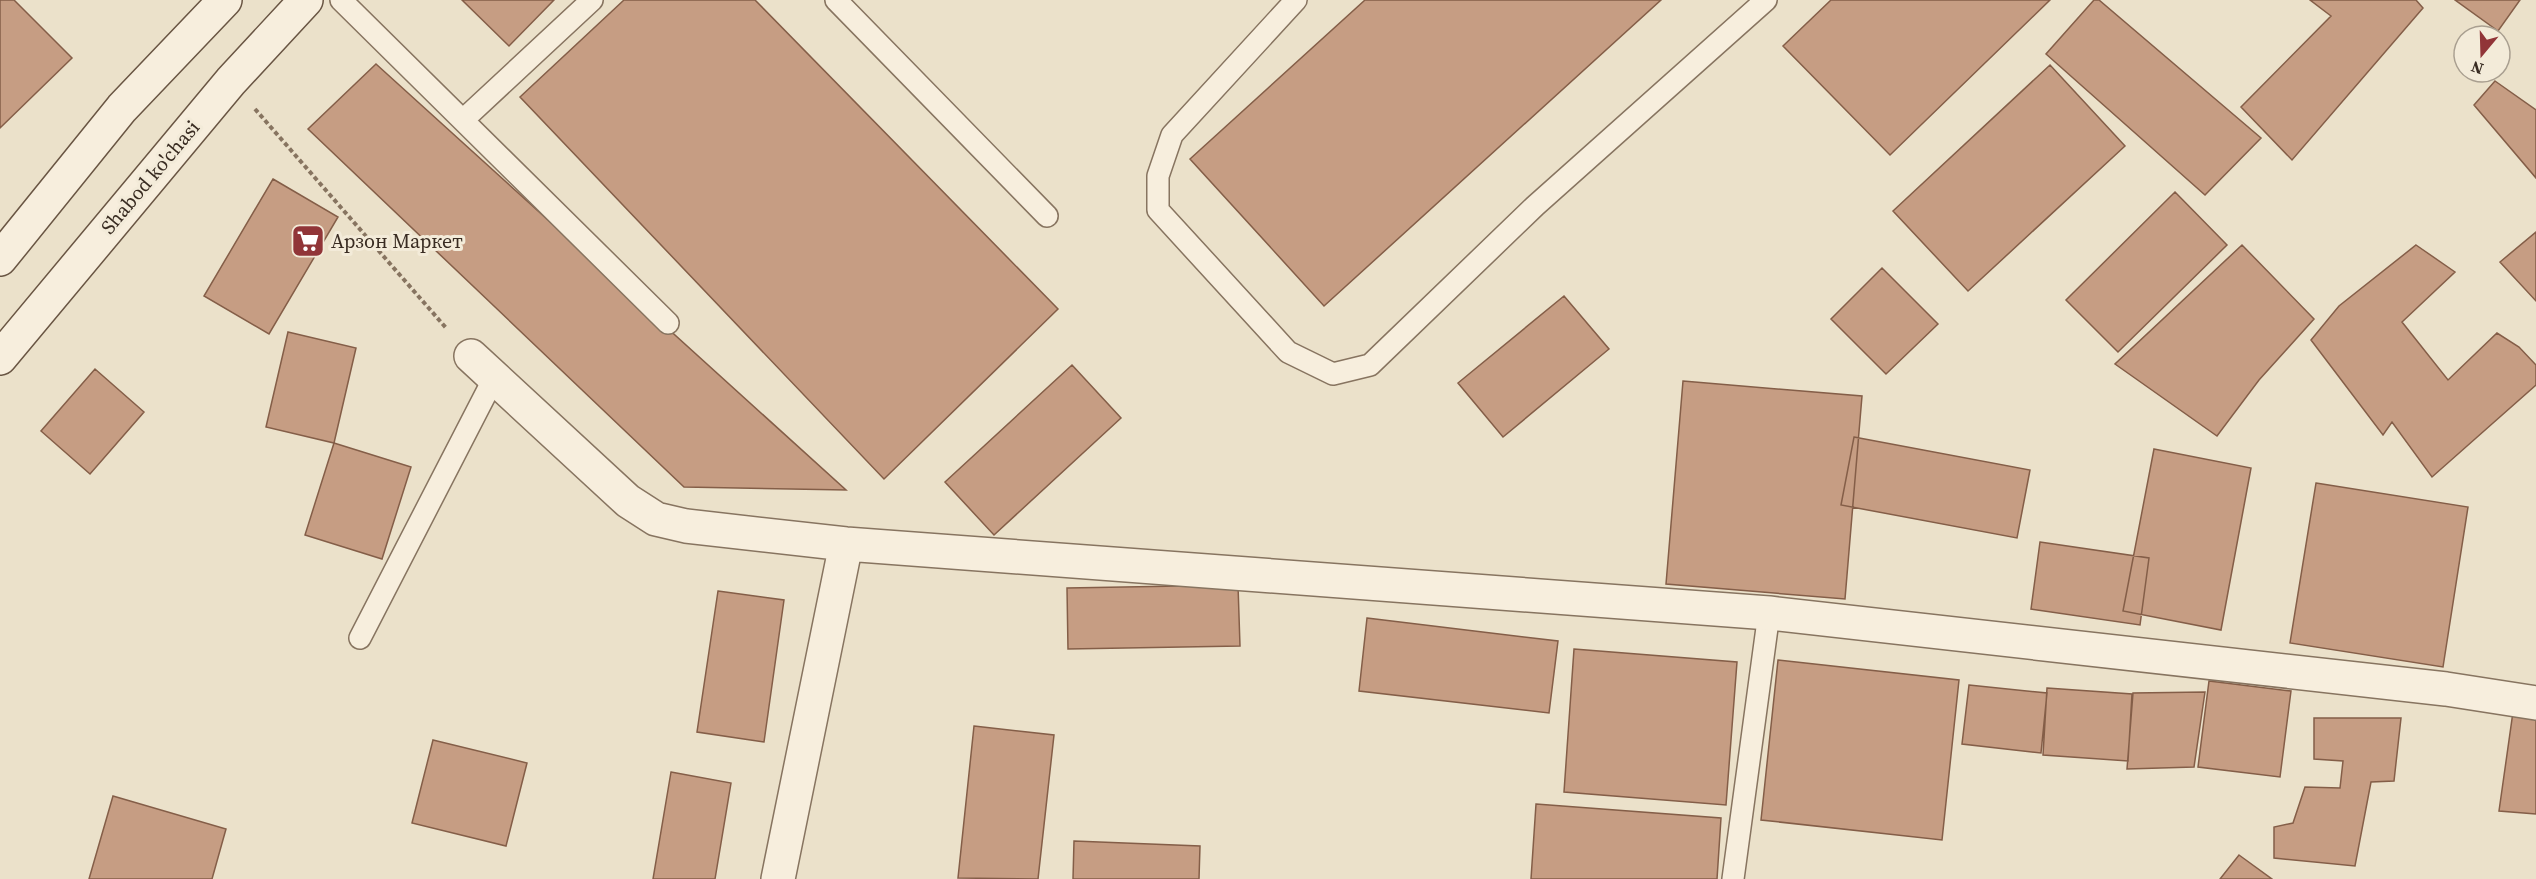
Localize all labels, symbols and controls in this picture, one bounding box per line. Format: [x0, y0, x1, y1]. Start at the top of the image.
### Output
north arrow [2452, 24, 2512, 84]
text: N [2468, 56, 2486, 80]
street label: Shabod ko'chasi [94, 114, 206, 240]
supermarket icon: Арзон Маркет [290, 223, 326, 259]
place label: Арзон Маркет [331, 227, 463, 255]

